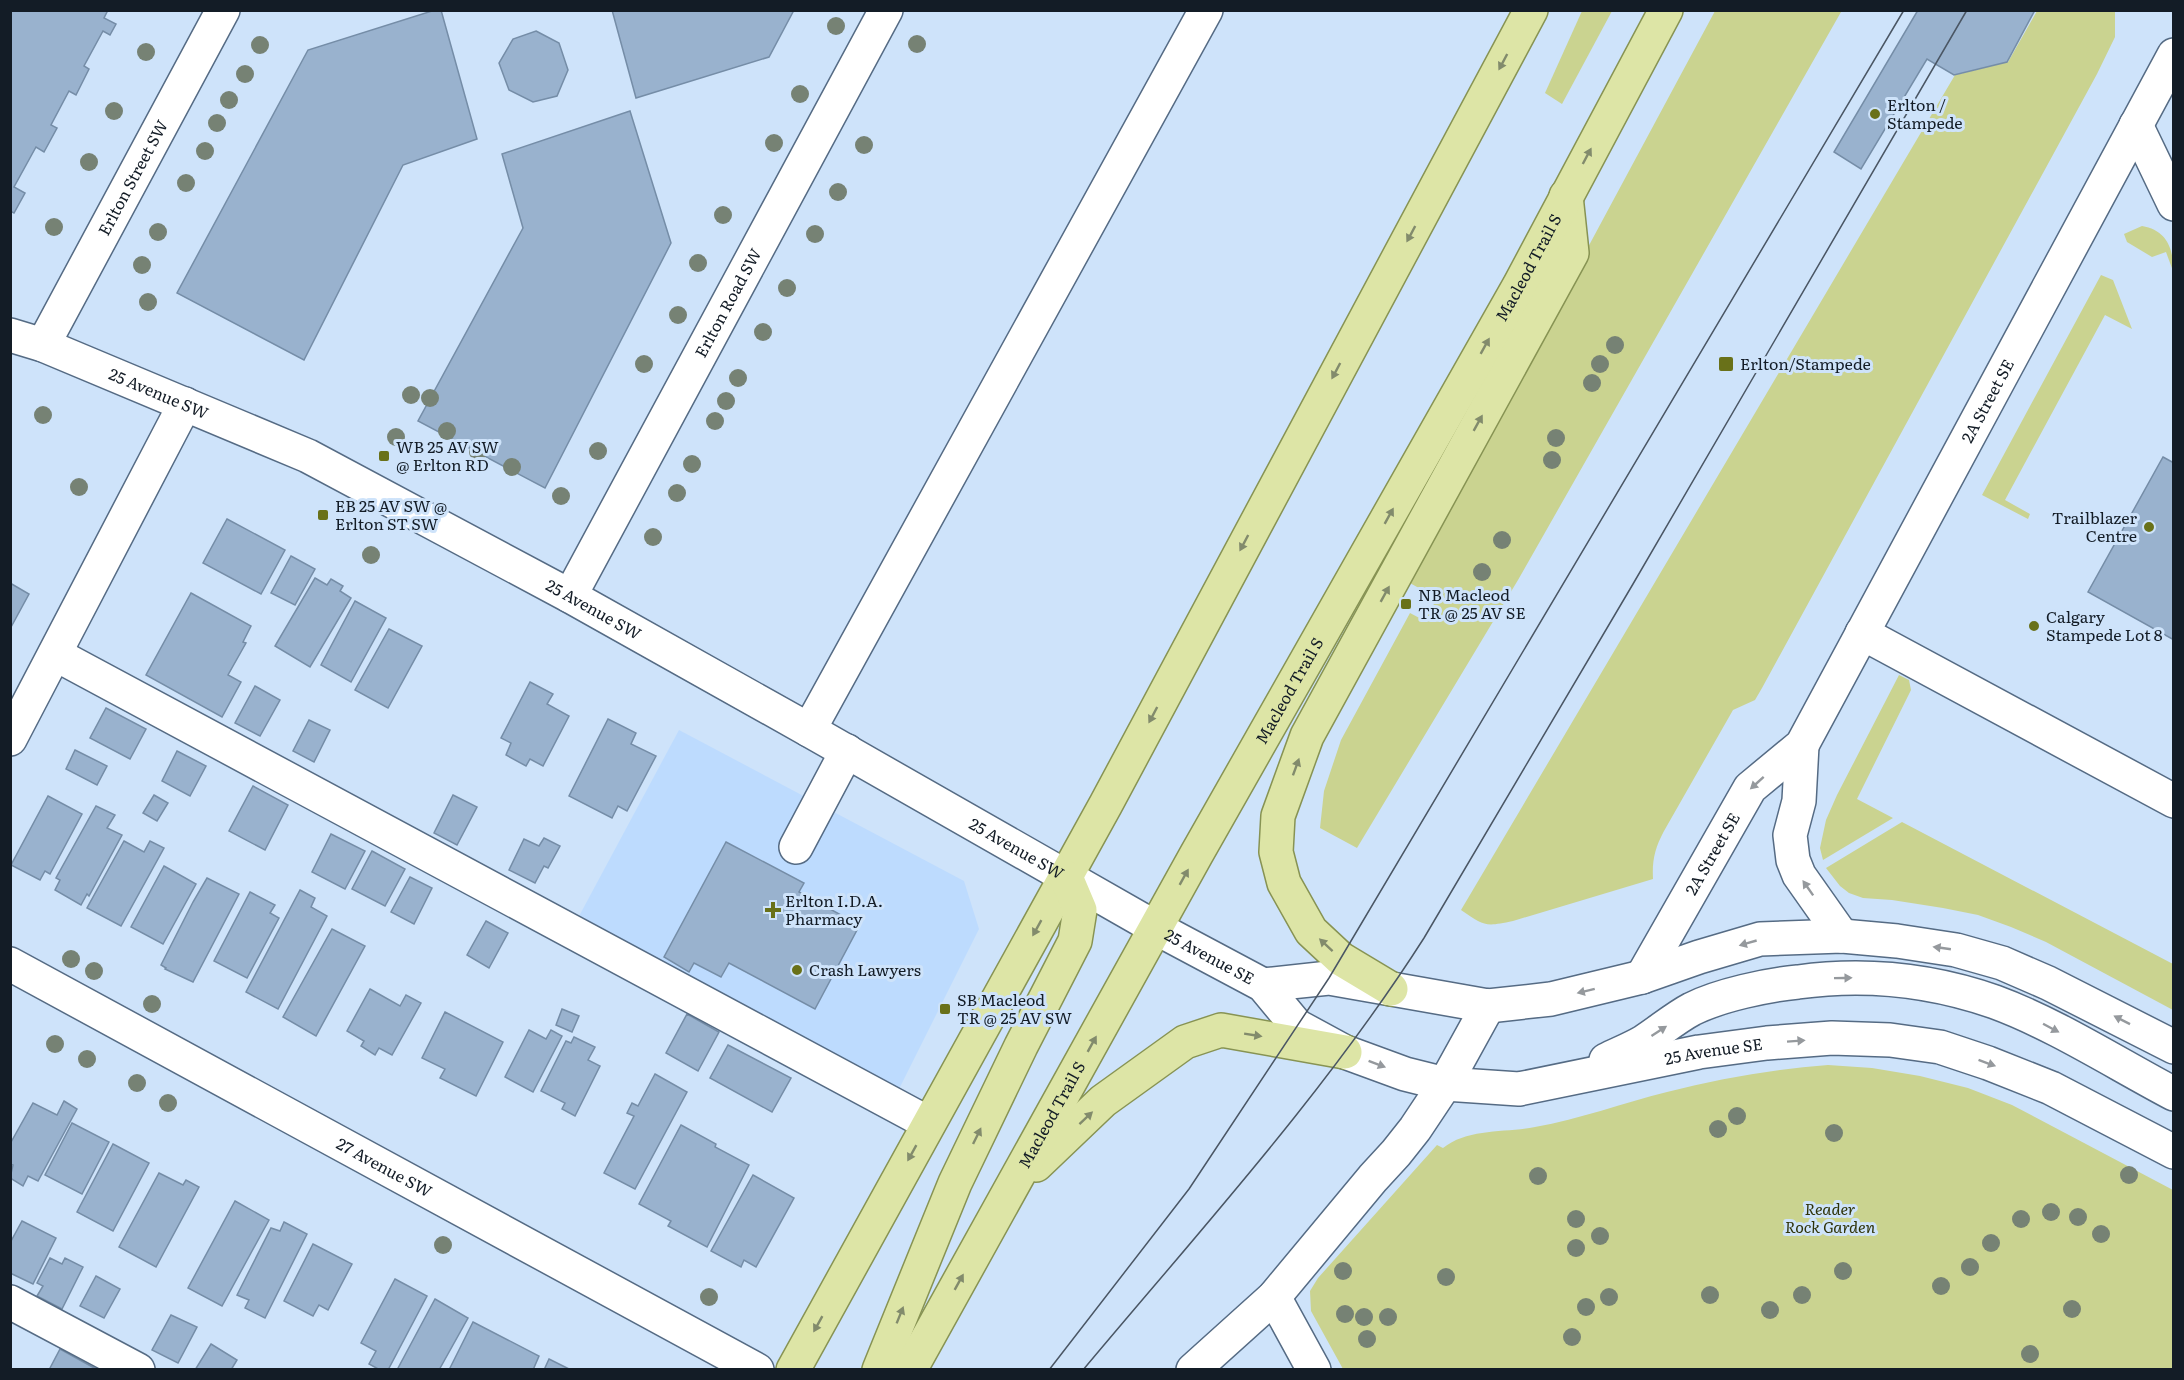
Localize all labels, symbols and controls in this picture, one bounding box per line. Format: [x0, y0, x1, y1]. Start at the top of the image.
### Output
one-way arrow [1498, 54, 1508, 71]
place label: Erlton / Stampede [1887, 92, 1963, 134]
marker: Erlton / Stampede [1868, 107, 1882, 121]
street label: Erlton Street SW [91, 115, 173, 239]
one-way arrow [1582, 147, 1592, 164]
street label: Macleod Trail S [1488, 209, 1566, 325]
one-way arrow [1406, 225, 1416, 242]
street label: Erlton Road SW [688, 243, 767, 361]
one-way arrow [1479, 338, 1490, 354]
place label: Erlton/Stampede [1740, 351, 1871, 375]
street label: 2A Street SE [1954, 354, 2019, 447]
marker: Erlton/Stampede [1717, 355, 1735, 373]
street label: 25 Avenue SW [106, 361, 213, 424]
one-way arrow [1331, 363, 1341, 380]
one-way arrow [1473, 414, 1483, 431]
place label: WB 25 AV SW @ Erlton RD [396, 434, 499, 476]
marker: WB 25 AV SW @ Erlton RD [377, 449, 391, 463]
place label: EB 25 AV SW @ Erlton ST SW [335, 493, 447, 535]
place label: Trailblazer Centre [2052, 505, 2137, 547]
marker: EB 25 AV SW @ Erlton ST SW [316, 508, 330, 522]
one-way arrow [1383, 508, 1394, 524]
marker: Trailblazer Centre [2142, 520, 2156, 534]
one-way arrow [1239, 535, 1249, 552]
street label: 25 Avenue SW [542, 572, 647, 645]
place label: NB Macleod TR @ 25 AV SE [1418, 582, 1526, 624]
one-way arrow [1380, 586, 1390, 603]
marker: NB Macleod TR @ 25 AV SE [1399, 597, 1413, 611]
place label: Calgary Stampede Lot 8 [2046, 604, 2163, 646]
marker: Calgary Stampede Lot 8 [2027, 619, 2041, 633]
street label: Macleod Trail S [1249, 632, 1328, 748]
one-way arrow [1148, 707, 1158, 724]
one-way arrow [1291, 758, 1301, 776]
one-way arrow [1750, 776, 1765, 789]
street label: 2A Street SE [1678, 807, 1745, 899]
street label: 25 Avenue SW [965, 811, 1070, 885]
one-way arrow [1179, 868, 1189, 885]
one-way arrow [1802, 881, 1814, 897]
place label: Erlton I.D.A. Pharmacy [785, 888, 883, 930]
marker: Erlton I.D.A. Pharmacy [766, 903, 780, 917]
one-way arrow [1033, 919, 1043, 936]
street label: 25 Avenue SE [1161, 922, 1259, 989]
one-way arrow [1318, 938, 1333, 952]
one-way arrow [1739, 939, 1757, 948]
one-way arrow [1932, 943, 1951, 952]
place label: Crash Lawyers [809, 957, 921, 981]
marker: Crash Lawyers [790, 963, 804, 977]
one-way arrow [1833, 974, 1852, 983]
one-way arrow [1576, 986, 1595, 996]
place label: SB Macleod TR @ 25 AV SW [957, 987, 1072, 1029]
marker: SB Macleod TR @ 25 AV SW [938, 1002, 952, 1016]
one-way arrow [2113, 1016, 2130, 1025]
one-way arrow [2042, 1023, 2059, 1033]
one-way arrow [1650, 1026, 1667, 1037]
one-way arrow [1243, 1031, 1262, 1040]
street label: 25 Avenue SE [1662, 1031, 1764, 1070]
one-way arrow [1087, 1035, 1097, 1052]
one-way arrow [1786, 1036, 1805, 1046]
street label: Macleod Trail S [1011, 1056, 1090, 1172]
one-way arrow [1979, 1058, 1997, 1068]
one-way arrow [1368, 1060, 1386, 1069]
one-way arrow [1078, 1111, 1093, 1125]
one-way arrow [973, 1128, 982, 1145]
street label: 27 Avenue SW [333, 1131, 437, 1203]
one-way arrow [907, 1145, 917, 1162]
park label: Reader Rock Garden [1785, 1196, 1876, 1238]
one-way arrow [954, 1273, 964, 1290]
one-way arrow [895, 1306, 905, 1324]
one-way arrow [813, 1316, 823, 1333]

